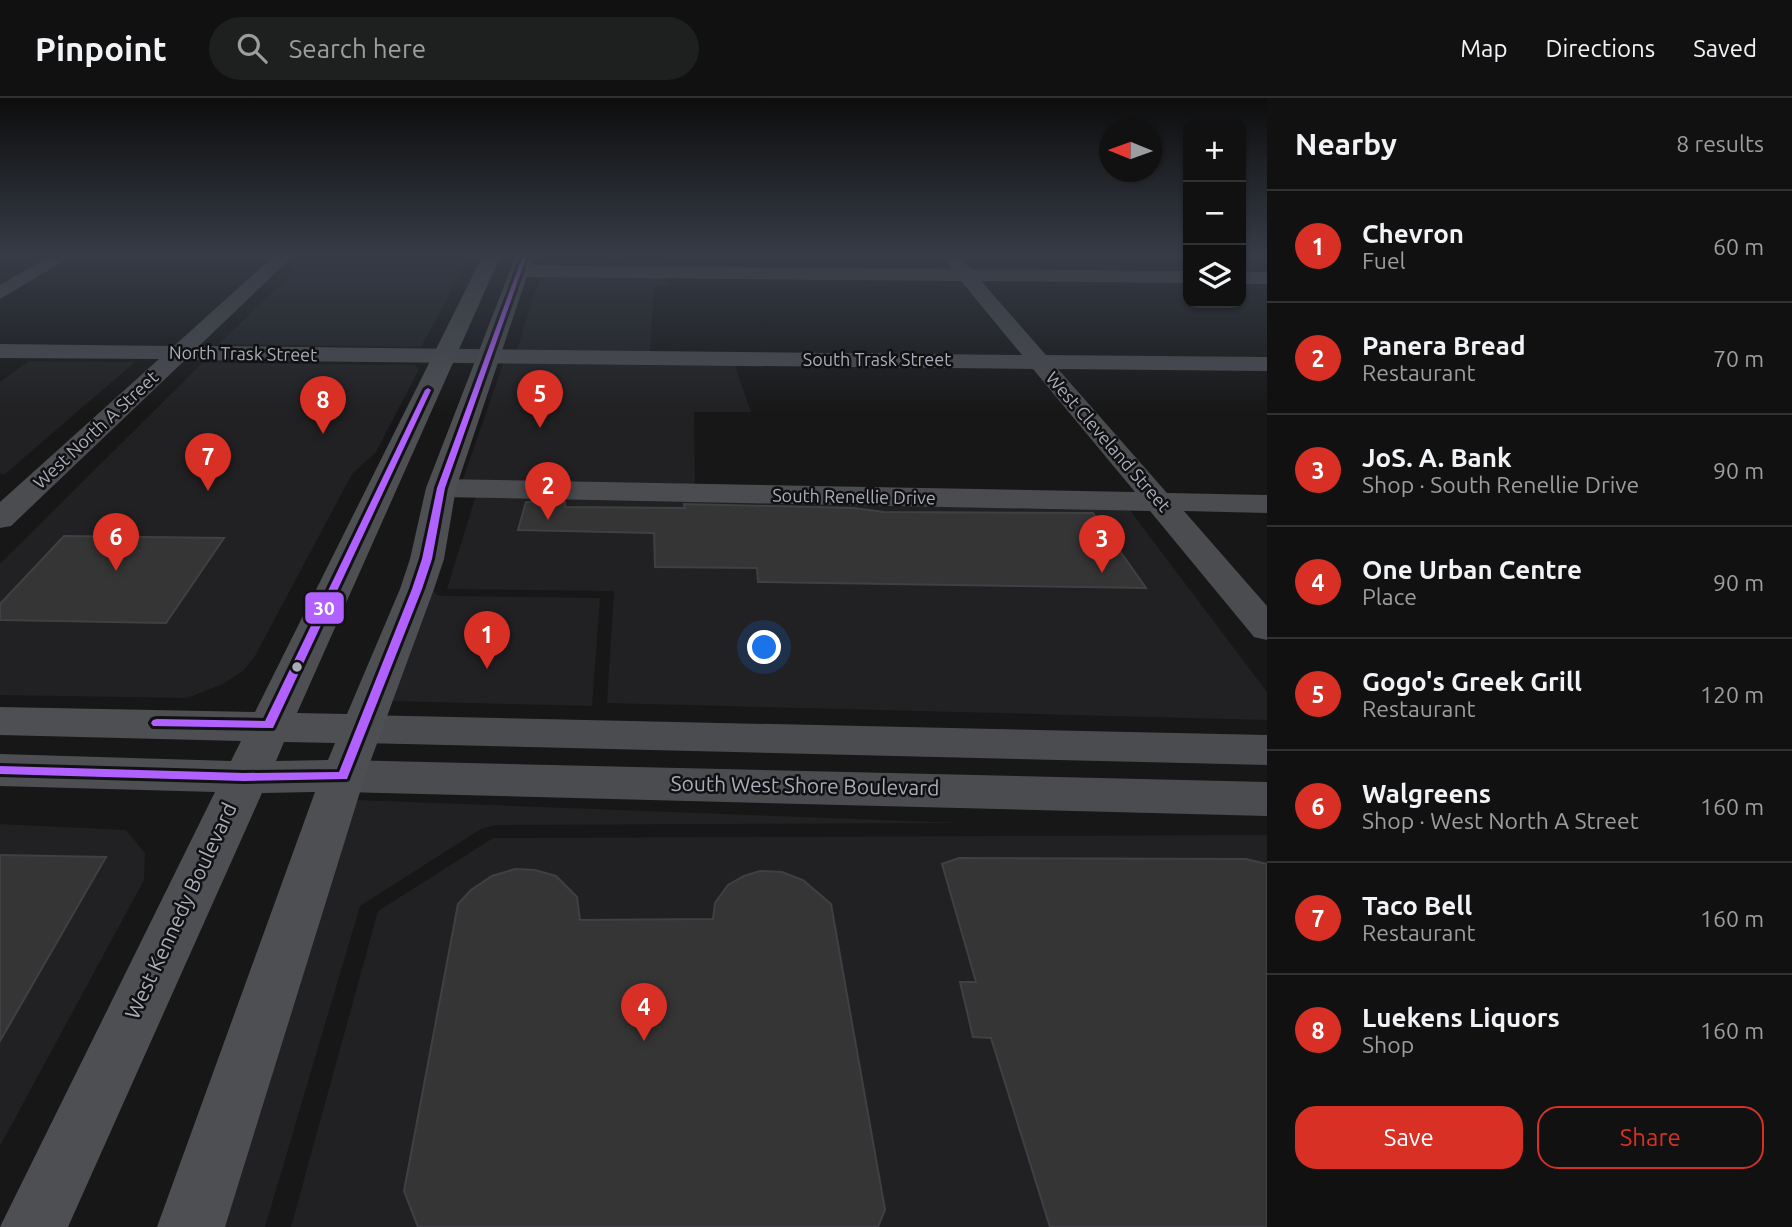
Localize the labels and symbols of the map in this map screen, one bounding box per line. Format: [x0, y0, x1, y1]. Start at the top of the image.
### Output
north arrow [1099, 119, 1162, 182]
street label: North Trask Street [169, 342, 317, 364]
street label: South Trask Street [803, 349, 951, 369]
street label: West North A Street [29, 366, 162, 492]
street label: West Cleveland Street [1043, 367, 1175, 515]
pin: 5 [517, 370, 563, 428]
pin: 8 [300, 376, 346, 434]
pin: 7 [185, 433, 231, 491]
pin: 2 [525, 462, 571, 520]
street label: South Renellie Drive [772, 485, 936, 507]
pin: 6 [93, 513, 139, 571]
pin: 3 [1079, 515, 1125, 573]
line badge: 30 [304, 591, 345, 625]
text: 30 [313, 597, 335, 619]
pin: 1 [464, 611, 510, 669]
your location [747, 630, 781, 664]
unlabelled marker [290, 660, 304, 674]
street label: South West Shore Boulevard [670, 771, 940, 799]
street label: West Kennedy Boulevard [119, 799, 241, 1022]
pin: 4 [621, 983, 667, 1041]

